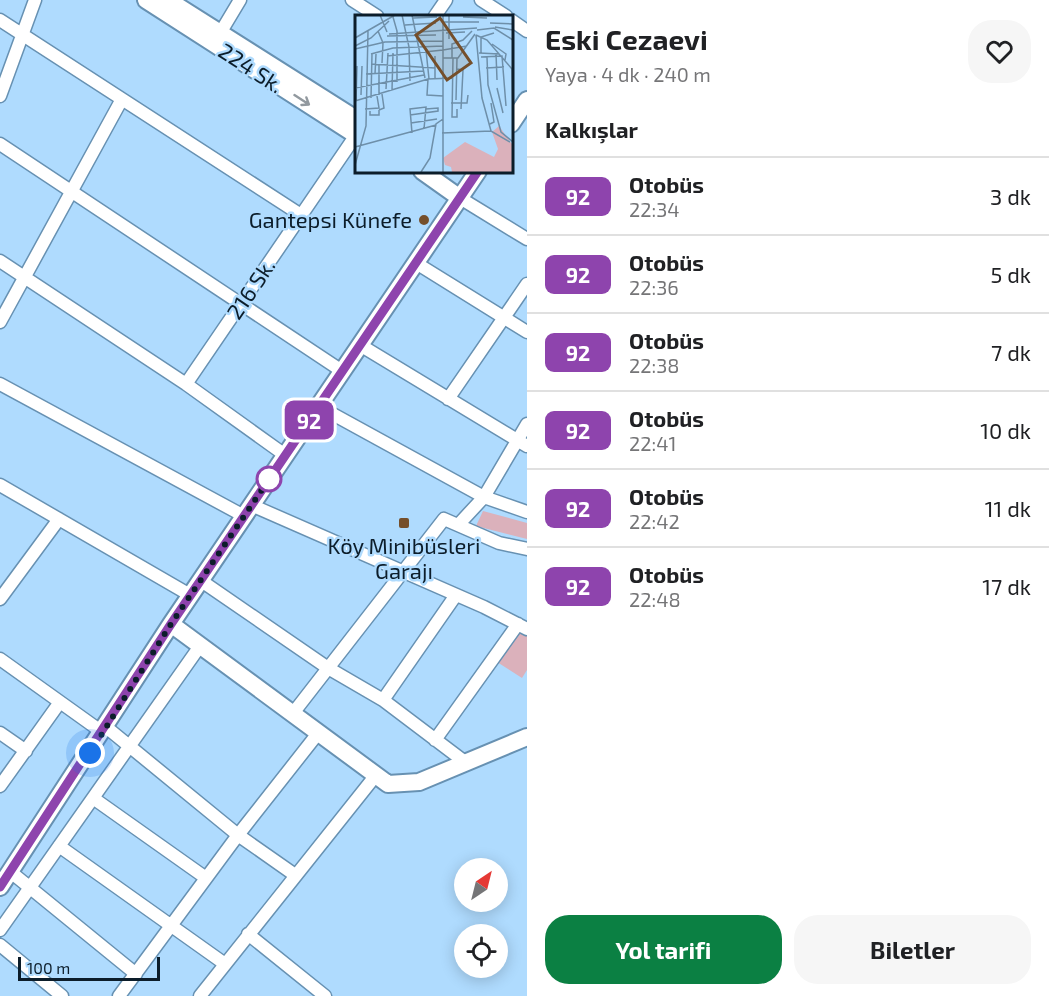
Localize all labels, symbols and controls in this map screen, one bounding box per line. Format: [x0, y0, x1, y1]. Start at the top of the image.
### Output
inset map [355, 15, 512, 172]
button: heart [968, 20, 1031, 83]
text: Eski Cezaevi [545, 22, 708, 56]
street label: 224 Sk. [214, 37, 289, 98]
text: Yaya · 4 dk · 240 m [545, 62, 711, 86]
one-way arrow [293, 94, 309, 106]
text: Kalkışlar [545, 116, 638, 142]
text: Otobüs [629, 171, 704, 197]
text: 3 dk [990, 183, 1031, 209]
text: 92 [566, 184, 590, 209]
text: 22:34 [629, 197, 680, 221]
place label: Gantepsi Künefe [249, 206, 412, 232]
marker: Gantepsi Künefe [417, 213, 431, 227]
text: Otobüs [629, 249, 704, 275]
street label: 216 Sk. [221, 253, 280, 324]
text: 5 dk [990, 261, 1031, 287]
text: 92 [566, 262, 590, 287]
text: 22:36 [629, 275, 679, 299]
text: Otobüs [629, 327, 704, 353]
text: 7 dk [991, 339, 1031, 365]
text: 92 [566, 340, 590, 365]
text: 22:38 [629, 353, 679, 377]
line badge: 92 [282, 400, 336, 440]
text: Otobüs [629, 405, 704, 431]
text: 92 [297, 408, 321, 433]
text: 10 dk [980, 417, 1031, 443]
text: 92 [566, 418, 590, 443]
text: 22:41 [629, 431, 676, 455]
unlabelled marker [256, 466, 282, 492]
text: Otobüs [629, 483, 704, 509]
text: 11 dk [985, 495, 1031, 521]
text: 92 [566, 496, 590, 521]
text: 22:42 [629, 509, 680, 533]
marker: Köy Minibüsleri Garajı [397, 516, 411, 530]
place label: Köy Minibüsleri Garajı [327, 532, 481, 584]
text: Otobüs [629, 561, 704, 587]
text: 17 dk [982, 573, 1031, 599]
text: 92 [566, 574, 590, 599]
text: 22:48 [629, 587, 681, 611]
your location [75, 738, 105, 768]
north arrow [454, 858, 508, 912]
map controls [454, 858, 508, 978]
button: Yol tarifi [545, 915, 782, 984]
button: Biletler [794, 915, 1031, 984]
button: locate [454, 924, 508, 978]
scale bar [18, 954, 160, 982]
text: 100 m [27, 958, 70, 977]

